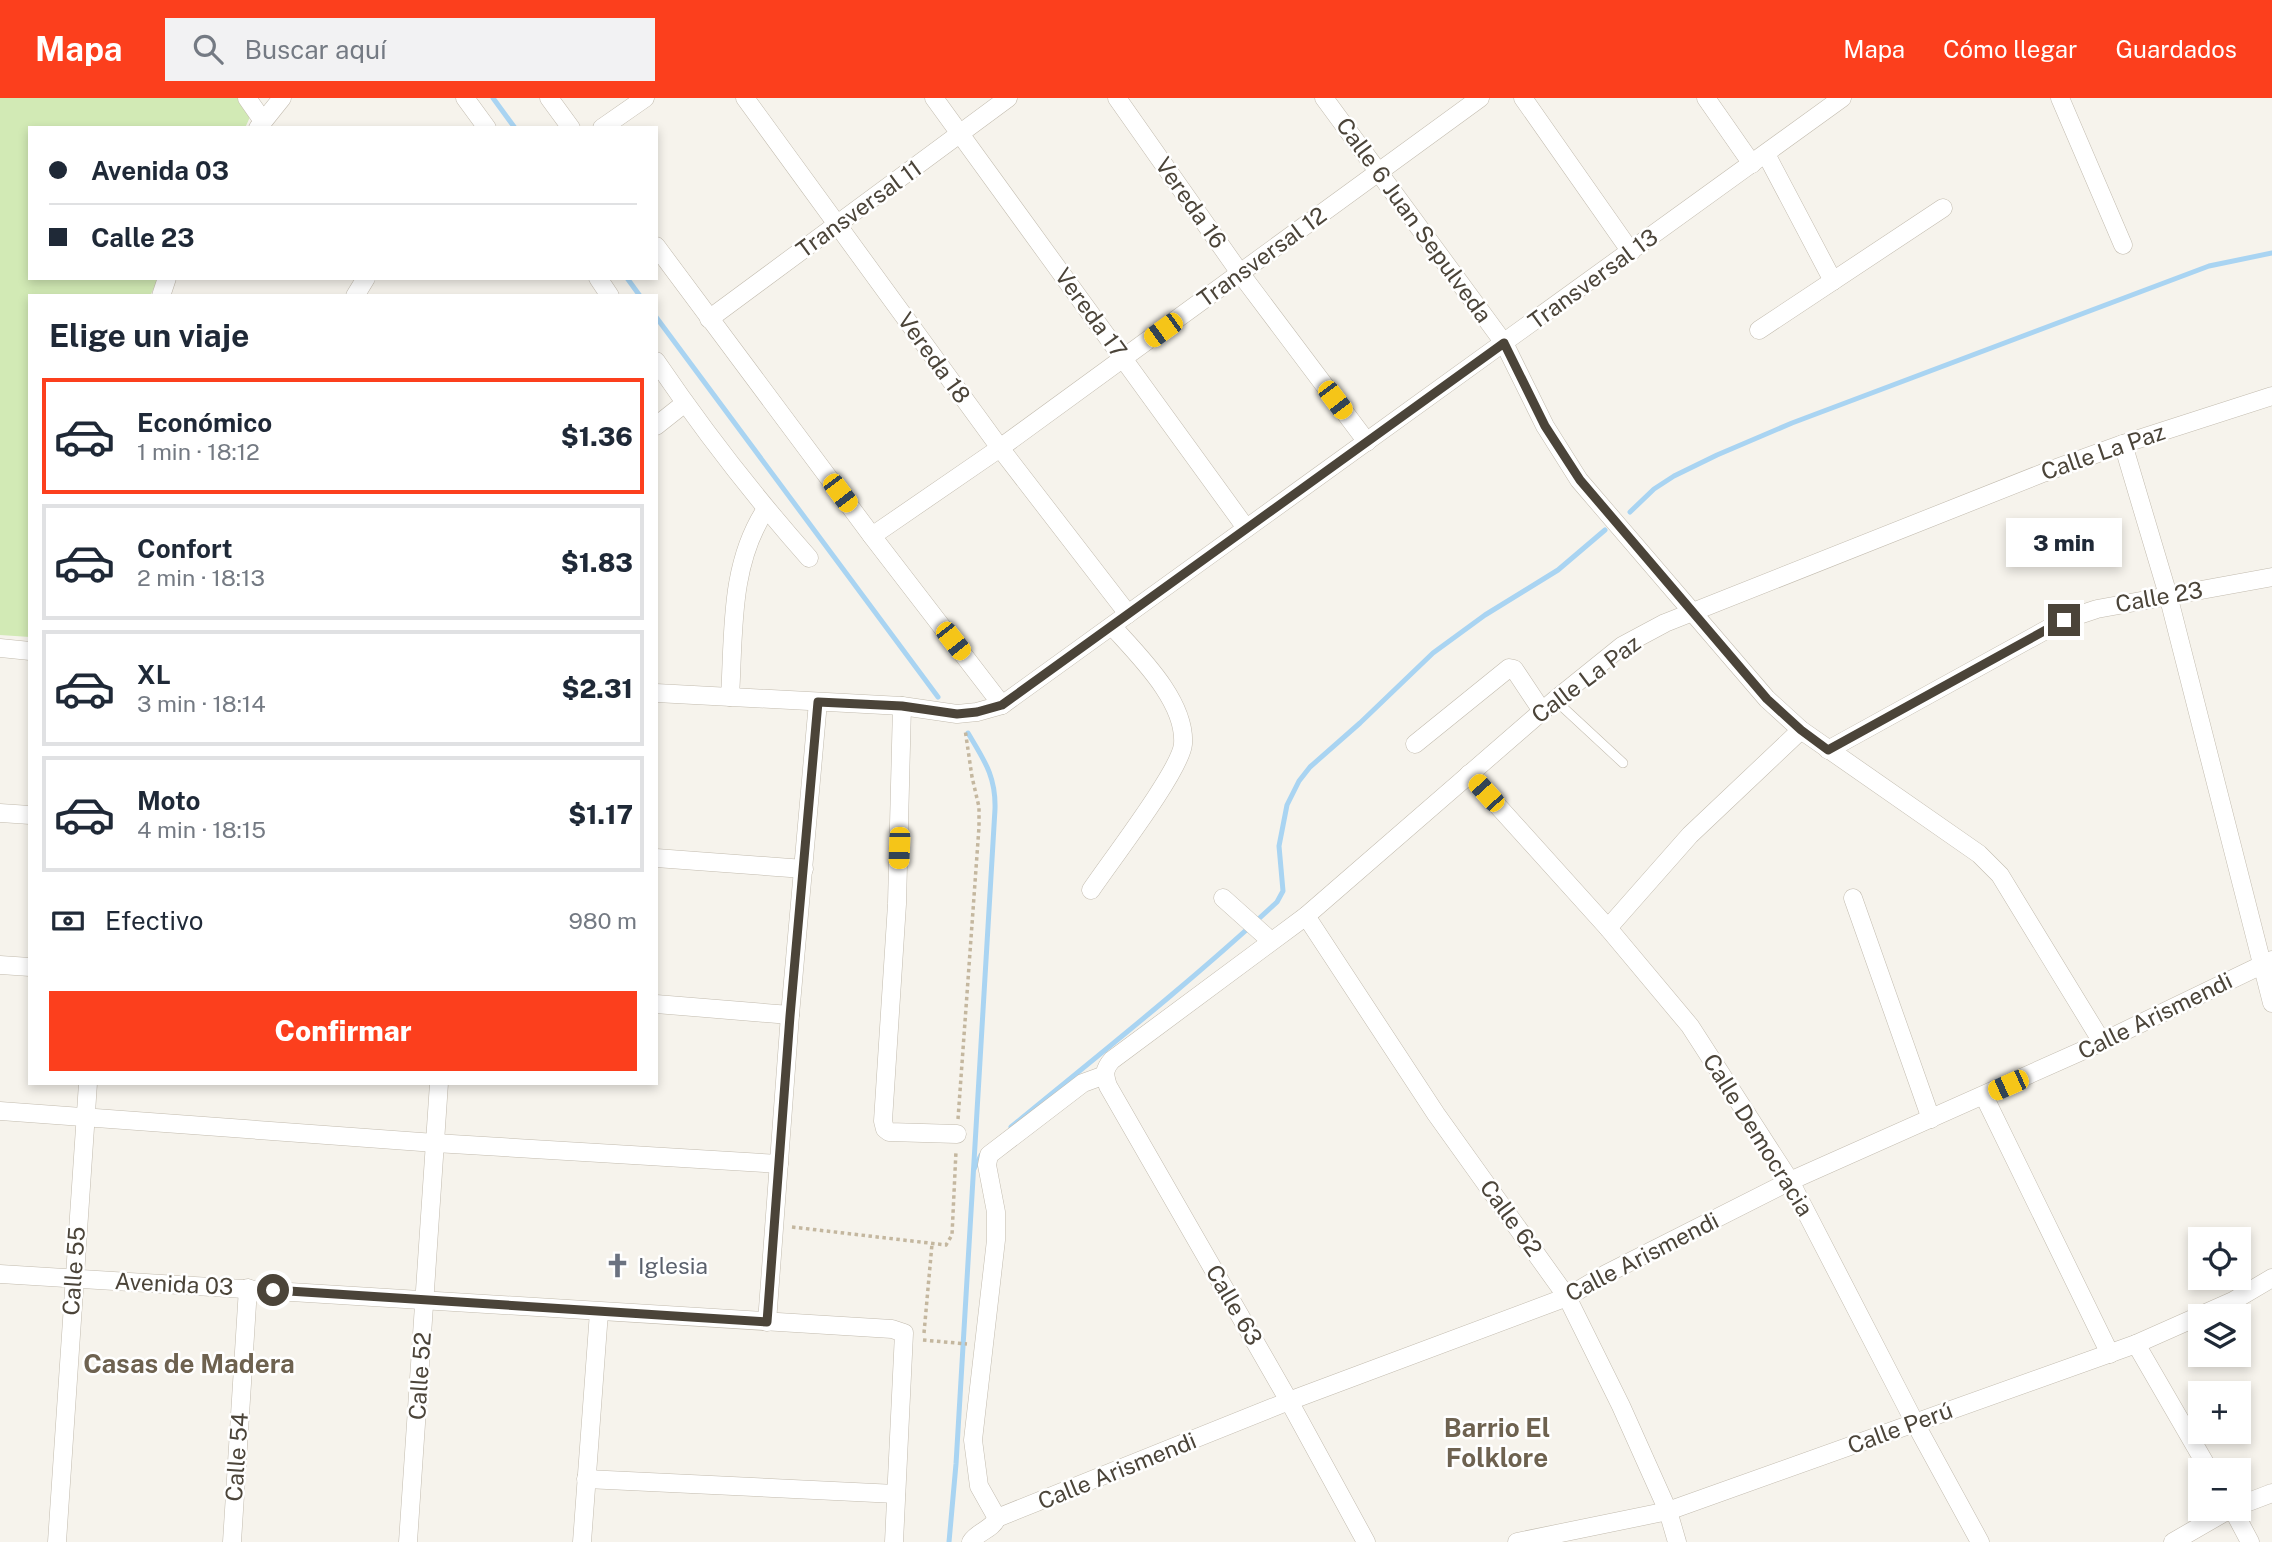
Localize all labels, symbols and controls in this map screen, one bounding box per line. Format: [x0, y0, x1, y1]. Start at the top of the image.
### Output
search box [165, 18, 655, 81]
text: Mapa [35, 30, 123, 68]
icon: search [189, 30, 227, 68]
text: Buscar aquí [245, 34, 386, 65]
text: Mapa [1843, 35, 1905, 63]
text: Cómo llegar [1943, 35, 2077, 63]
text: Guardados [2115, 35, 2237, 63]
street label: Calle 6 Juan Sepulveda [1331, 112, 1498, 327]
street label: Vereda 16 [1150, 152, 1233, 253]
street label: Transversal 11 [791, 154, 926, 263]
text: Avenida 03 [91, 155, 229, 186]
street label: Transversal 12 [1192, 201, 1331, 312]
text: Calle 23 [91, 222, 195, 253]
street label: Transversal 13 [1523, 223, 1663, 335]
street label: Vereda 17 [1050, 262, 1133, 363]
street label: Vereda 18 [892, 307, 976, 408]
car [1140, 309, 1187, 351]
text: Elige un viaje [49, 317, 249, 354]
car [1314, 377, 1357, 423]
icon: car [53, 405, 116, 468]
text: Económico [137, 407, 272, 438]
street label: Calle La Paz [2037, 418, 2168, 485]
text: $1.36 [561, 421, 633, 452]
text: 1 min · 18:12 [137, 438, 260, 465]
car [819, 470, 862, 516]
callout: 3 min [2006, 518, 2122, 568]
text: 3 min [2033, 529, 2095, 556]
icon: car [53, 531, 116, 594]
text: Confort [137, 533, 233, 564]
text: $1.83 [561, 547, 633, 578]
text: 2 min · 18:13 [137, 564, 265, 591]
street label: Calle 23 [2113, 576, 2205, 617]
route end [2048, 604, 2080, 636]
car [932, 618, 975, 664]
street label: Calle La Paz [1526, 629, 1645, 728]
icon: car [53, 657, 116, 720]
text: XL [137, 659, 171, 690]
text: $2.31 [561, 673, 633, 704]
text: 3 min · 18:14 [137, 690, 266, 717]
car [1465, 770, 1508, 816]
icon: car [53, 783, 116, 846]
text: Moto [137, 785, 200, 816]
text: $1.17 [568, 799, 633, 830]
text: 4 min · 18:15 [137, 816, 266, 843]
car [888, 827, 911, 869]
icon: cash [49, 902, 87, 940]
text: Efectivo [105, 905, 203, 936]
text: 980 m [568, 907, 637, 934]
street label: Calle Arismendi [2073, 967, 2236, 1065]
button: Confirmar [49, 991, 637, 1071]
street label: Calle Democracia [1698, 1049, 1819, 1221]
car [1985, 1067, 2032, 1103]
street label: Calle 62 [1475, 1174, 1548, 1261]
street label: Calle Arismendi [1561, 1206, 1723, 1307]
street label: Calle 55 [57, 1225, 90, 1316]
map controls [2188, 1227, 2251, 1521]
button: locate [2188, 1227, 2251, 1290]
church icon: Iglesia [604, 1252, 632, 1280]
place label: Iglesia [638, 1252, 708, 1279]
street label: Calle 63 [1201, 1260, 1268, 1350]
street label: Avenida 03 [114, 1267, 234, 1300]
route start [257, 1274, 289, 1306]
button: layers [2188, 1304, 2251, 1367]
street label: Calle 52 [403, 1331, 436, 1421]
district label: Casas de Madera [83, 1348, 295, 1379]
button: + [2188, 1381, 2251, 1444]
street label: Calle Perú [1844, 1396, 1956, 1459]
street label: Calle 54 [220, 1412, 253, 1502]
district label: Barrio El Folklore [1444, 1412, 1550, 1473]
street label: Calle Arismendi [1034, 1426, 1200, 1515]
button: − [2188, 1458, 2251, 1521]

